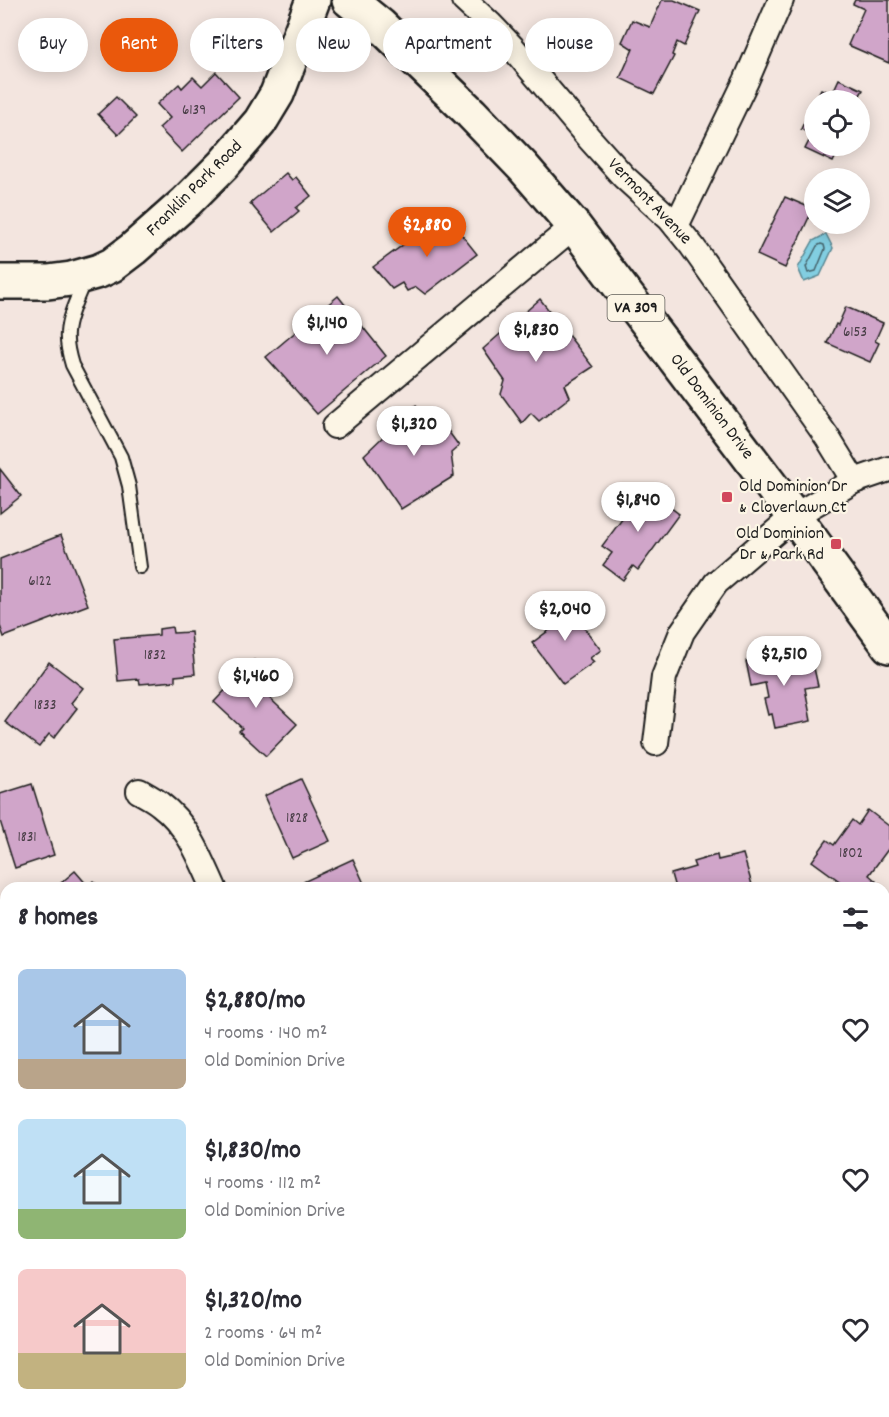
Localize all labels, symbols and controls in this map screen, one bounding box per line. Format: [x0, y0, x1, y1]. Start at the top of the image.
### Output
chip: Buy [18, 18, 88, 72]
chip: Rent [100, 18, 178, 72]
chip: Filters [190, 18, 284, 72]
chip: New [296, 18, 371, 72]
chip: Apartment [383, 18, 513, 72]
chip: House [525, 18, 614, 72]
map controls [804, 90, 870, 234]
button: locate [804, 90, 870, 156]
house number: 6139 [182, 100, 206, 122]
street label: Franklin Park Road [141, 135, 249, 243]
street label: Vermont Avenue [601, 153, 697, 251]
button: layers [804, 168, 870, 234]
pin: $2,880 [378, 207, 476, 258]
text: $2,880 [402, 212, 452, 240]
road number: VA 309 [608, 295, 664, 321]
pin: $1,140 [278, 305, 376, 356]
text: $1,140 [306, 310, 348, 338]
pin: $1,830 [487, 312, 585, 363]
text: $1,830 [513, 317, 559, 345]
house number: 6153 [843, 322, 867, 344]
street label: Old Dominion Drive [663, 349, 759, 465]
pin: $1,320 [365, 406, 463, 457]
text: $1,320 [391, 411, 437, 439]
place label: Old Dominion Dr & Cloverlawn Ct [739, 475, 847, 521]
pin: $1,840 [589, 482, 687, 533]
text: $1,840 [615, 487, 661, 515]
marker: Old Dominion Dr & Cloverlawn Ct [720, 490, 734, 504]
place label: Old Dominion Dr & Park Rd [736, 522, 824, 568]
marker: Old Dominion Dr & Park Rd [829, 537, 843, 551]
house number: 6122 [28, 571, 52, 593]
pin: $2,040 [516, 591, 614, 642]
text: $2,040 [539, 596, 591, 624]
pin: $2,510 [735, 636, 833, 687]
text: $2,510 [760, 641, 808, 669]
house number: 1832 [144, 645, 166, 667]
pin: $1,460 [207, 658, 305, 709]
text: $1,460 [232, 663, 280, 691]
house number: 1833 [34, 695, 56, 717]
house number: 1828 [286, 808, 308, 830]
house number: 1831 [17, 827, 37, 849]
house number: 1802 [839, 843, 863, 865]
text: 8 homes [18, 900, 98, 937]
icon: filters [839, 902, 872, 935]
text: $2,880/mo [204, 983, 305, 1020]
icon: home [66, 993, 138, 1065]
icon: heart [839, 1013, 872, 1046]
text: 4 rooms · 140 m² [204, 1020, 327, 1048]
text: Old Dominion Drive [204, 1048, 345, 1076]
text: $1,830/mo [204, 1133, 301, 1170]
icon: home [66, 1143, 138, 1215]
icon: heart [839, 1163, 872, 1196]
text: 4 rooms · 112 m² [204, 1170, 321, 1198]
text: Old Dominion Drive [204, 1198, 345, 1226]
text: $1,320/mo [204, 1283, 302, 1320]
icon: home [66, 1293, 138, 1365]
icon: heart [839, 1313, 872, 1346]
text: 2 rooms · 64 m² [204, 1320, 322, 1348]
text: Old Dominion Drive [204, 1348, 345, 1376]

